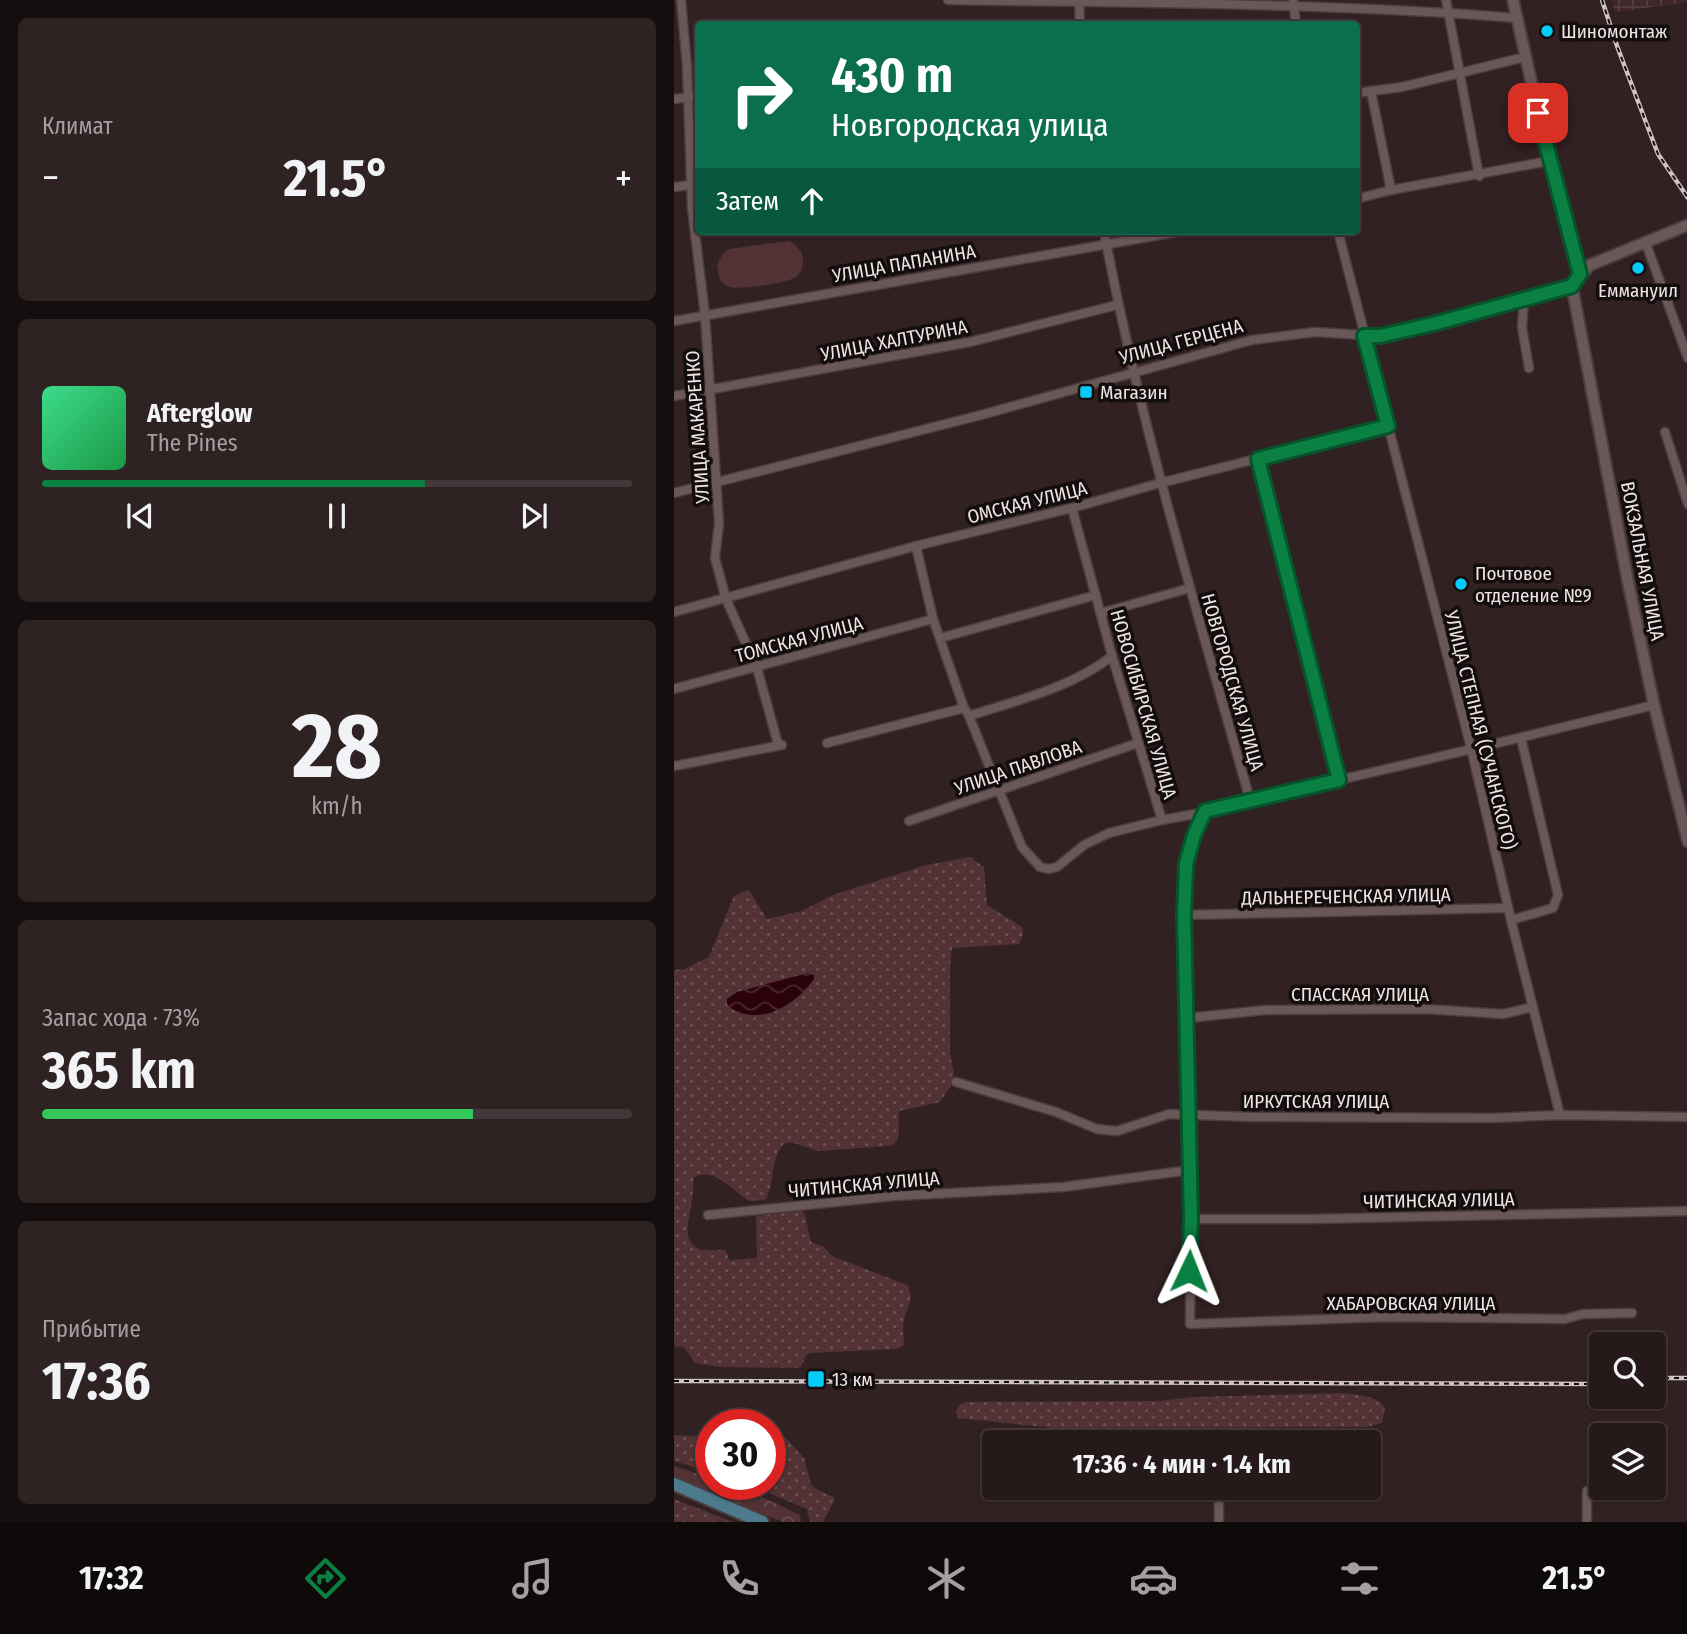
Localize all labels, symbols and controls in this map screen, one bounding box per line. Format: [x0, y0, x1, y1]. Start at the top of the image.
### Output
place label: Шиномонтаж [1561, 20, 1667, 43]
marker: Шиномонтаж [1539, 23, 1555, 39]
text: 430 m [831, 46, 953, 105]
icon: right [716, 49, 807, 140]
pin [1508, 83, 1568, 143]
icon: arrive [1519, 94, 1557, 132]
text: Новгородская улица [831, 106, 1109, 144]
text: Климат [42, 112, 113, 140]
text: 21.5° [283, 147, 390, 210]
text: − [42, 155, 59, 201]
text: + [615, 155, 632, 201]
icon: ahead [793, 182, 831, 220]
text: Затем [716, 186, 779, 217]
street label: УЛИЦА ПАПАНИНА [830, 240, 977, 288]
marker: Еммануил [1630, 260, 1646, 276]
place label: Еммануил [1598, 279, 1678, 302]
street label: УЛИЦА ГЕРЦЕНА [1116, 314, 1245, 369]
street label: УЛИЦА ХАЛТУРИНА [818, 315, 969, 366]
street label: УЛИЦА МАКАРЕНКО [681, 350, 714, 505]
place label: Магазин [1100, 381, 1168, 404]
marker: Магазин [1078, 384, 1094, 400]
text: Afterglow [147, 398, 252, 429]
text: The Pines [147, 429, 238, 457]
street label: ОМСКАЯ УЛИЦА [965, 476, 1089, 528]
street label: ВОКЗАЛЬНАЯ УЛИЦА [1616, 480, 1669, 643]
icon: previous [121, 497, 159, 535]
icon: pause [318, 497, 356, 535]
icon: next [515, 497, 553, 535]
place label: Почтовое отделение №9 [1475, 562, 1592, 607]
marker: Почтовое отделение №9 [1453, 576, 1469, 592]
street label: НОВГОРОДСКАЯ УЛИЦА [1196, 591, 1269, 773]
street label: НОВОСИБИРСКАЯ УЛИЦА [1105, 607, 1182, 802]
street label: УЛИЦА СТЕПНАЯ (СУЧАНСКОГО) [1439, 607, 1521, 852]
street label: ТОМСКАЯ УЛИЦА [733, 611, 865, 668]
text: 28 [292, 692, 382, 801]
street label: УЛИЦА ПАВЛОВА [951, 735, 1085, 800]
text: km/h [311, 792, 363, 820]
street label: ДАЛЬНЕРЕЧЕНСКАЯ УЛИЦА [1240, 883, 1451, 910]
street label: СПАССКАЯ УЛИЦА [1291, 983, 1429, 1006]
text: Запас хода · 73% [42, 1004, 200, 1032]
text: 365 km [42, 1039, 196, 1102]
street label: ИРКУТСКАЯ УЛИЦА [1243, 1090, 1389, 1113]
street label: ЧИТИНСКАЯ УЛИЦА [788, 1166, 940, 1203]
street label: ЧИТИНСКАЯ УЛИЦА [1363, 1188, 1515, 1213]
position arrow [1152, 1234, 1226, 1308]
street label: ХАБАРОВСКАЯ УЛИЦА [1327, 1292, 1495, 1315]
text: Прибытие [42, 1315, 141, 1343]
map controls [1589, 1332, 1666, 1500]
button: search [1589, 1332, 1666, 1409]
text: 17:36 [42, 1350, 151, 1413]
place label: 13 км [832, 1368, 873, 1391]
marker: 13 км [806, 1369, 826, 1389]
speed limit sign: 30 [695, 1409, 786, 1500]
button: layers [1589, 1423, 1666, 1500]
text: 17:36 · 4 мин · 1.4 km [1072, 1449, 1291, 1480]
icon: directions [301, 1554, 350, 1603]
icon: music [508, 1554, 557, 1603]
icon: phone [715, 1554, 764, 1603]
icon: climate [922, 1554, 971, 1603]
icon: car [1129, 1554, 1178, 1603]
icon: filters [1335, 1554, 1384, 1603]
text: 17:32 [79, 1559, 144, 1597]
text: 21.5° [1542, 1559, 1608, 1597]

